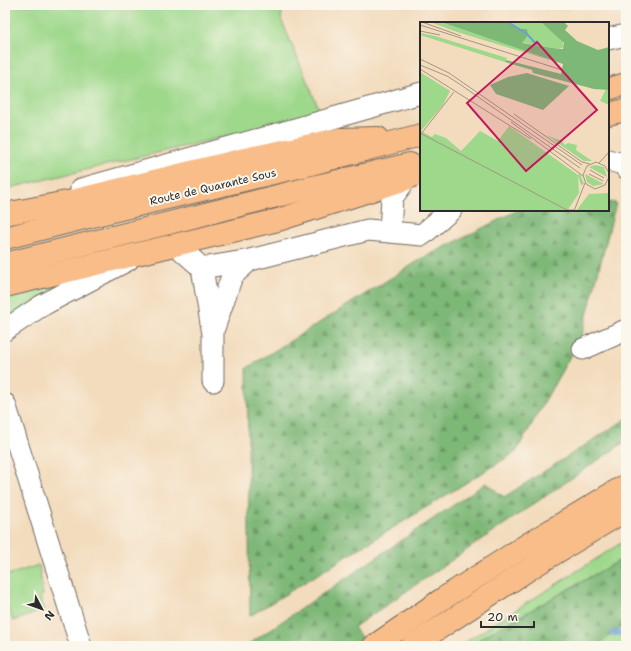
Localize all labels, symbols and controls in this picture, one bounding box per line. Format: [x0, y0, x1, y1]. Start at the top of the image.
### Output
inset map [420, 22, 609, 211]
street label: Route de Quarante Sous [148, 165, 278, 209]
north arrow [22, 589, 62, 629]
scale bar [481, 603, 534, 629]
text: N [40, 607, 58, 624]
text: 20 m [487, 609, 518, 625]

